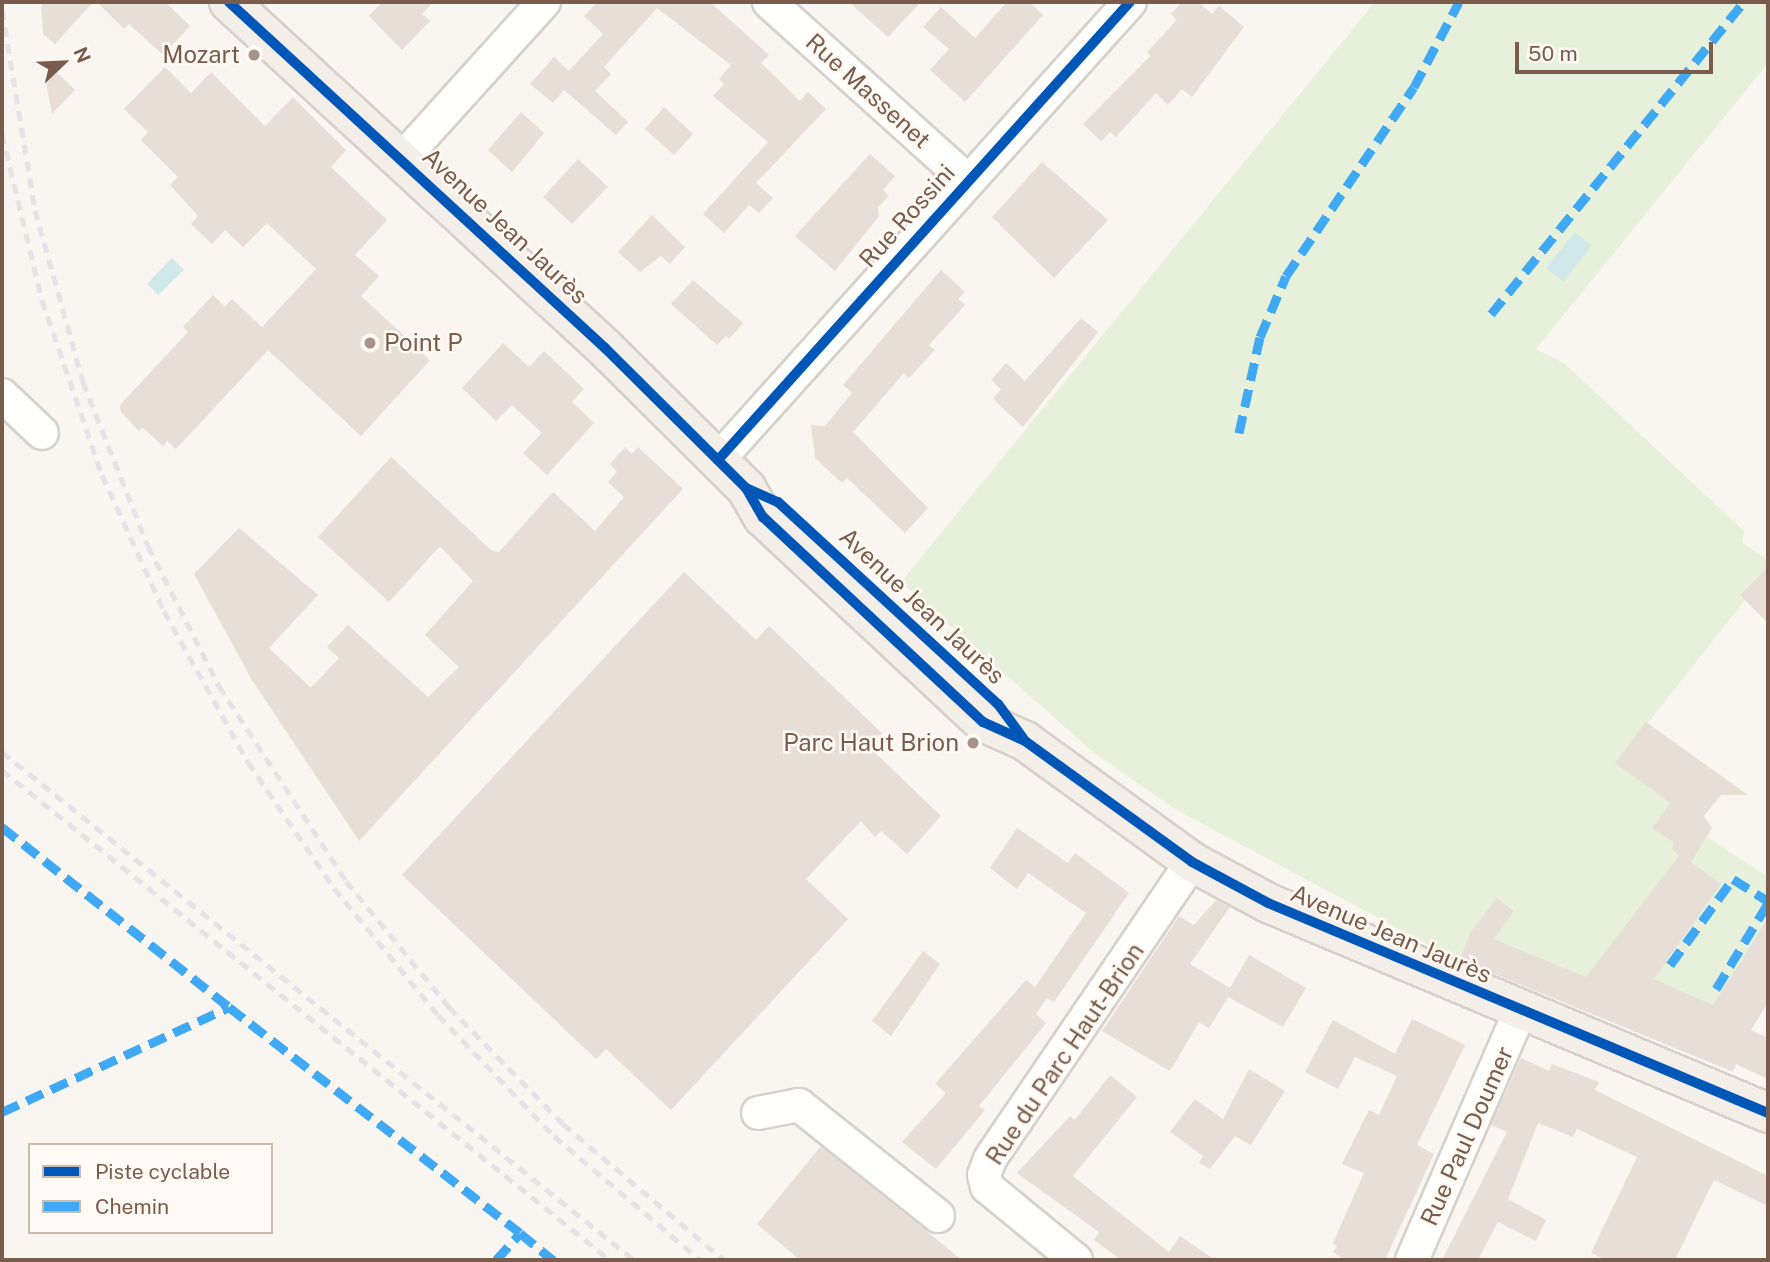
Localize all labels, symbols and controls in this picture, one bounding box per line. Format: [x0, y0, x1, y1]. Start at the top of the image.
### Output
north arrow [28, 28, 98, 98]
street label: Rue Massenet [800, 28, 936, 154]
scale bar [1518, 28, 1716, 72]
place label: Mozart [162, 41, 240, 69]
text: 50 m [1528, 41, 1578, 66]
text: N [69, 44, 95, 66]
marker: Mozart [246, 47, 262, 63]
street label: Avenue Jean Jaurès [416, 142, 594, 310]
street label: Rue Rossini [853, 158, 961, 274]
place label: Point P [384, 329, 463, 357]
marker: Point P [362, 335, 378, 351]
street label: Avenue Jean Jaurès [833, 522, 1011, 690]
place label: Parc Haut Brion [783, 729, 959, 757]
marker: Parc Haut Brion [965, 735, 981, 751]
street label: Avenue Jean Jaurès [1286, 879, 1496, 989]
street label: Rue du Parc Haut-Brion [980, 937, 1150, 1171]
street label: Rue Paul Doumer [1415, 1042, 1519, 1230]
legend [28, 1143, 273, 1234]
text: Piste cyclable [95, 1159, 230, 1184]
text: Chemin [95, 1194, 169, 1219]

